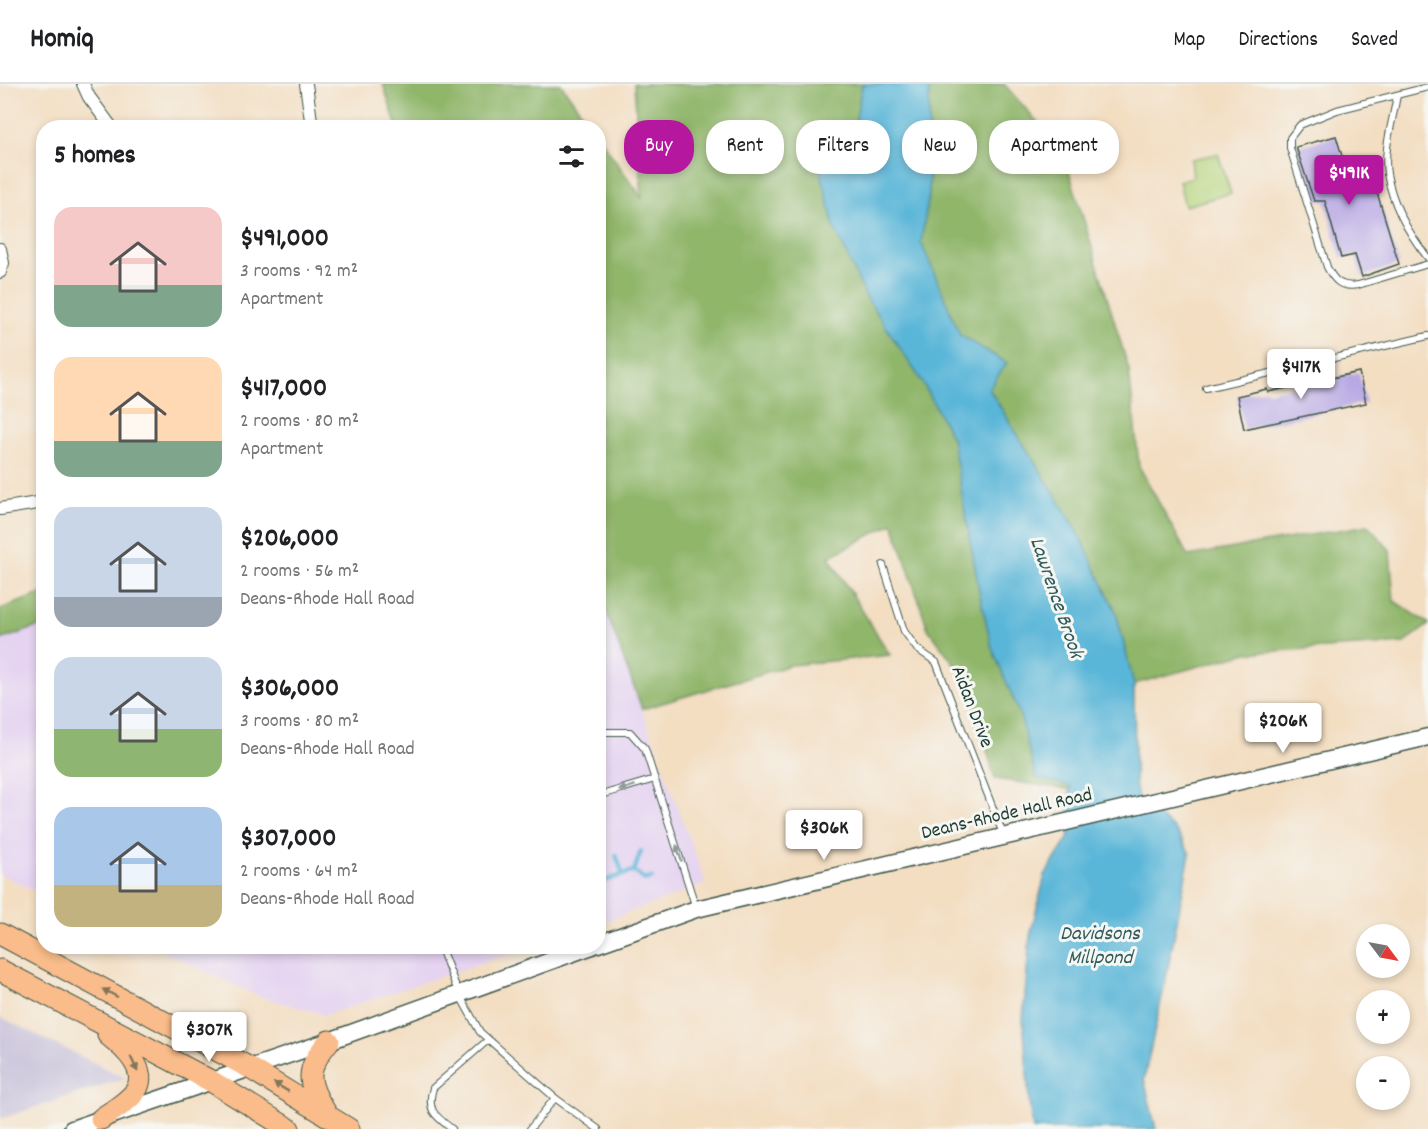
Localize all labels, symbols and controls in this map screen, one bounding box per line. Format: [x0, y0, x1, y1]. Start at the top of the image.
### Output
text: Homiq [30, 21, 94, 61]
text: Map [1174, 26, 1205, 56]
text: Directions [1238, 26, 1318, 56]
text: Saved [1351, 26, 1398, 56]
chip: Buy [624, 120, 694, 174]
chip: Rent [706, 120, 784, 174]
chip: Filters [796, 120, 890, 174]
chip: New [902, 120, 977, 174]
chip: Apartment [989, 120, 1119, 174]
text: 5 homes [54, 138, 136, 175]
icon: filters [555, 140, 588, 173]
pin: $491K [1307, 155, 1391, 206]
text: $491K [1328, 160, 1370, 188]
text: $491,000 [240, 221, 329, 258]
icon: home [102, 231, 174, 303]
text: 3 rooms · 92 m² [240, 258, 358, 286]
text: Apartment [240, 286, 323, 314]
pin: $417K [1259, 349, 1343, 400]
text: $417K [1281, 354, 1321, 382]
text: $417,000 [240, 371, 327, 408]
icon: home [102, 381, 174, 453]
text: 2 rooms · 80 m² [240, 408, 359, 436]
text: Apartment [240, 436, 323, 464]
text: $206,000 [240, 521, 339, 558]
icon: home [102, 531, 174, 603]
water label: Lawrence Brook [1020, 533, 1091, 665]
text: 2 rooms · 56 m² [240, 558, 359, 586]
text: Deans-Rhode Hall Road [240, 586, 415, 614]
street label: Aidan Drive [943, 662, 999, 752]
text: $306,000 [240, 671, 339, 708]
icon: home [102, 681, 174, 753]
pin: $206K [1241, 703, 1325, 754]
text: 3 rooms · 80 m² [240, 708, 359, 736]
text: $206K [1259, 708, 1307, 736]
text: Deans-Rhode Hall Road [240, 736, 415, 764]
street label: Deans-Rhode Hall Road [919, 782, 1095, 848]
one-way arrow [618, 784, 636, 793]
pin: $306K [782, 810, 866, 861]
text: $306K [800, 815, 848, 843]
text: $307,000 [240, 821, 336, 858]
icon: home [102, 831, 174, 903]
one-way arrow [673, 844, 683, 862]
text: 2 rooms · 64 m² [240, 858, 358, 886]
text: Deans-Rhode Hall Road [240, 886, 415, 914]
water label: Davidsons Millpond [1060, 920, 1141, 974]
north arrow [1356, 924, 1410, 978]
map controls [1356, 924, 1410, 1110]
one-way arrow [102, 988, 119, 998]
button: + [1356, 990, 1410, 1044]
pin: $307K [167, 1012, 251, 1063]
text: $307K [186, 1017, 232, 1045]
one-way arrow [128, 1055, 138, 1073]
button: − [1356, 1056, 1410, 1110]
one-way arrow [273, 1082, 289, 1093]

